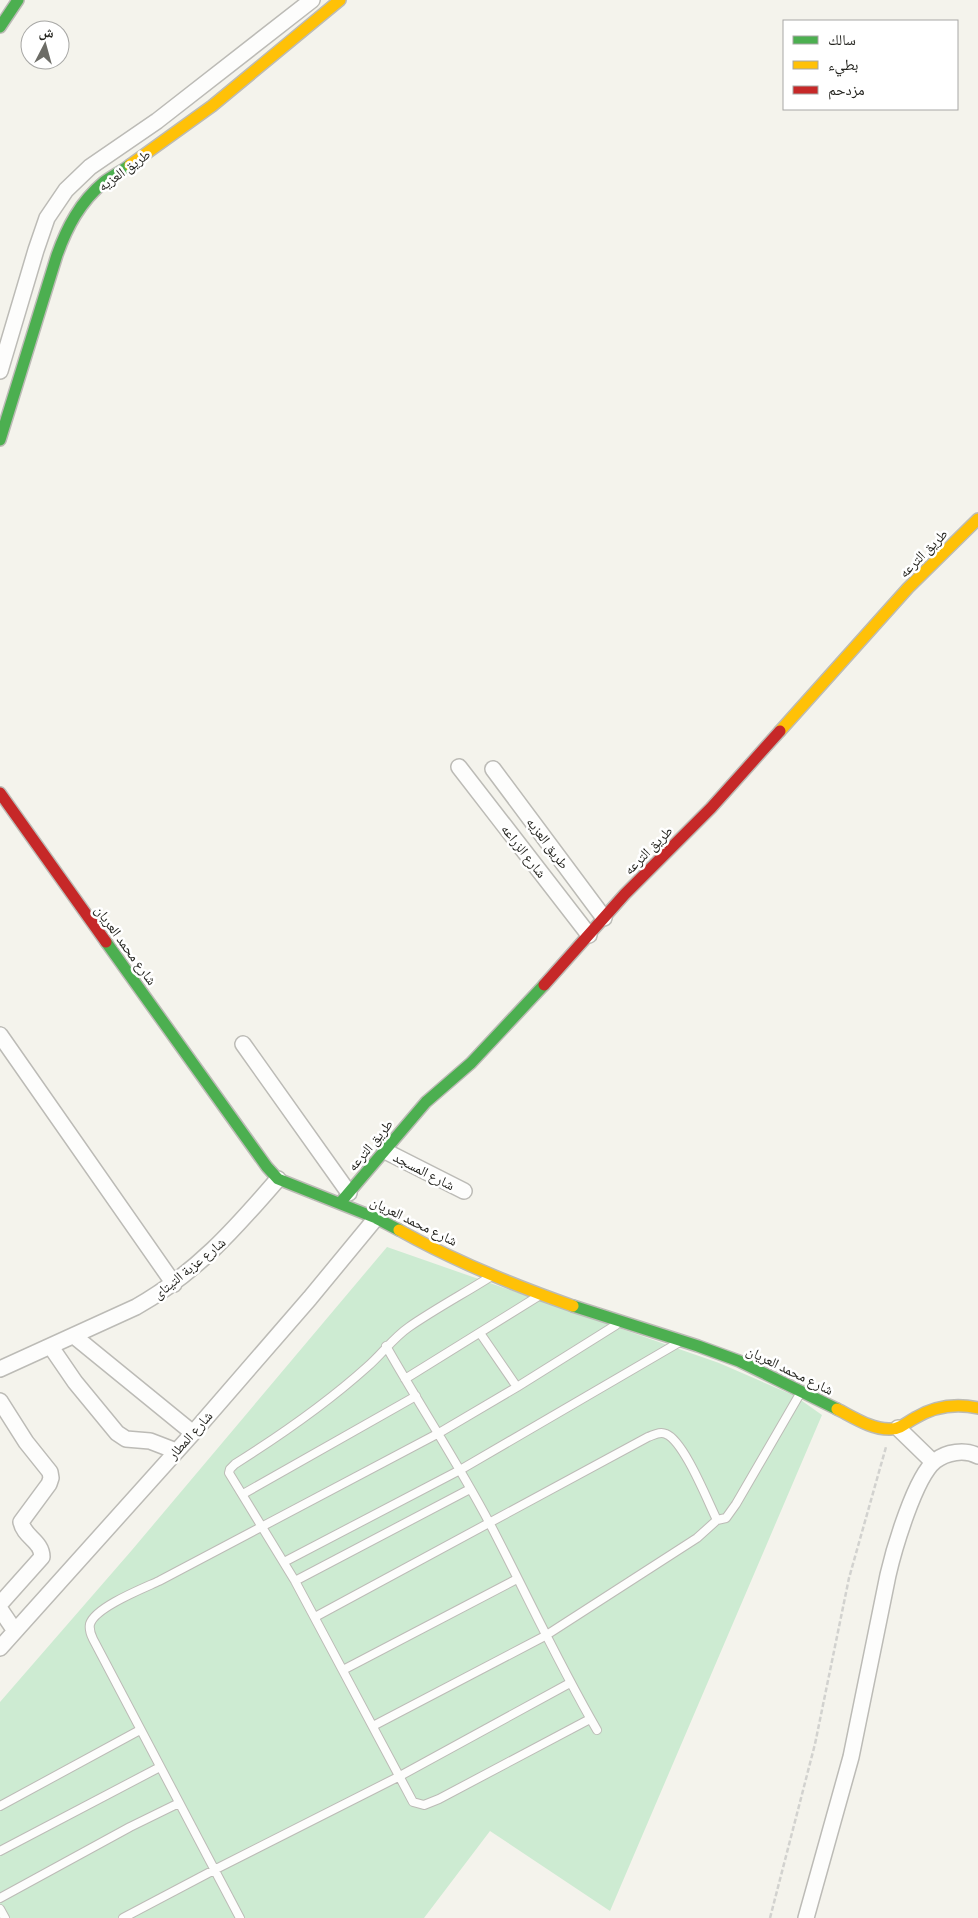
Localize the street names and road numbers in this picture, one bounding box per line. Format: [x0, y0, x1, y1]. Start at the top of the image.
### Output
street label: طريق العزيه [94, 145, 154, 196]
street label: طريق الترعه [895, 525, 952, 582]
street label: طريق العزيه [522, 813, 573, 873]
street label: شارع الزراعه [497, 820, 551, 882]
street label: طريق الترعه [620, 822, 677, 879]
street label: شارع محمد العريان [90, 901, 161, 989]
street label: طريق الترعه [343, 1116, 398, 1175]
street label: شارع المسجد [390, 1148, 458, 1195]
street label: شارع محمد العريان [367, 1192, 460, 1251]
street label: شارع عزبة التيتاى [149, 1233, 230, 1304]
street label: شارع محمد العريان [743, 1341, 836, 1400]
street label: شارع المطار [163, 1407, 217, 1464]

